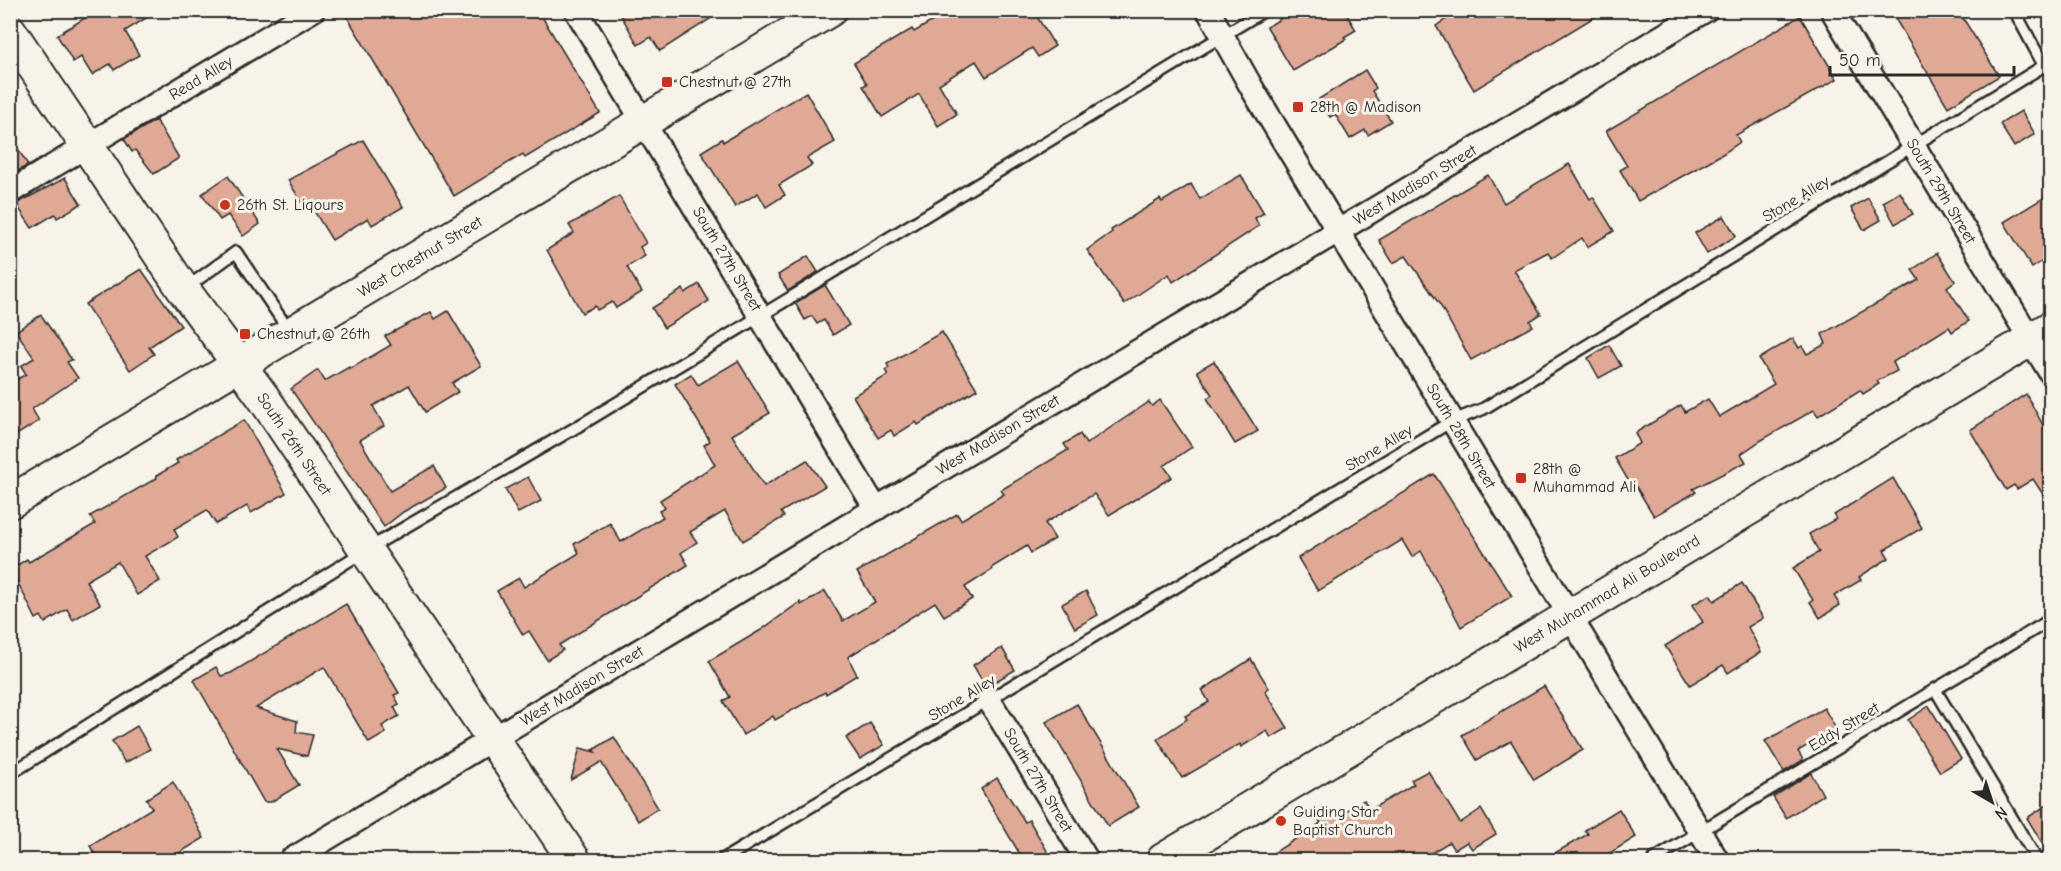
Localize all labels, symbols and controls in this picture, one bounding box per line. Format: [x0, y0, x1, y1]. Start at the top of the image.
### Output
scale bar [1830, 39, 2014, 77]
text: 50 m [1839, 50, 1881, 71]
street label: Read Alley [166, 52, 237, 104]
place label: Chestnut @ 27th [679, 73, 791, 91]
marker: Chestnut @ 27th [660, 75, 674, 89]
place label: 28th @ Madison [1310, 98, 1421, 116]
marker: 28th @ Madison [1291, 100, 1305, 114]
street label: South 29th Street [1903, 135, 1980, 247]
street label: West Madison Street [1350, 141, 1480, 229]
street label: Stone Alley [1759, 172, 1834, 226]
place label: 26th St. Liqours [237, 196, 344, 214]
marker: 26th St. Liqours [218, 198, 232, 212]
street label: South 27th Street [689, 204, 765, 315]
street label: West Chestnut Street [354, 212, 486, 301]
place label: Chestnut @ 26th [257, 325, 370, 343]
marker: Chestnut @ 26th [238, 327, 252, 341]
street label: South 28th Street [1423, 380, 1500, 492]
street label: South 26th Street [253, 389, 335, 499]
street label: West Madison Street [933, 391, 1063, 479]
street label: Stone Alley [1342, 421, 1417, 475]
place label: 28th @ Muhammad Ali [1533, 460, 1636, 496]
marker: 28th @ Muhammad Ali [1514, 471, 1528, 485]
street label: West Muhammad Ali Boulevard [1511, 531, 1703, 657]
street label: West Madison Street [517, 642, 647, 730]
street label: Stone Alley [925, 671, 1000, 725]
street label: Eddy Street [1805, 699, 1883, 755]
street label: South 27th Street [1000, 725, 1076, 836]
north arrow [1962, 772, 2022, 832]
place label: Guiding Star Baptist Church [1293, 803, 1393, 839]
text: N [1991, 803, 2011, 823]
marker: Guiding Star Baptist Church [1274, 814, 1288, 828]

